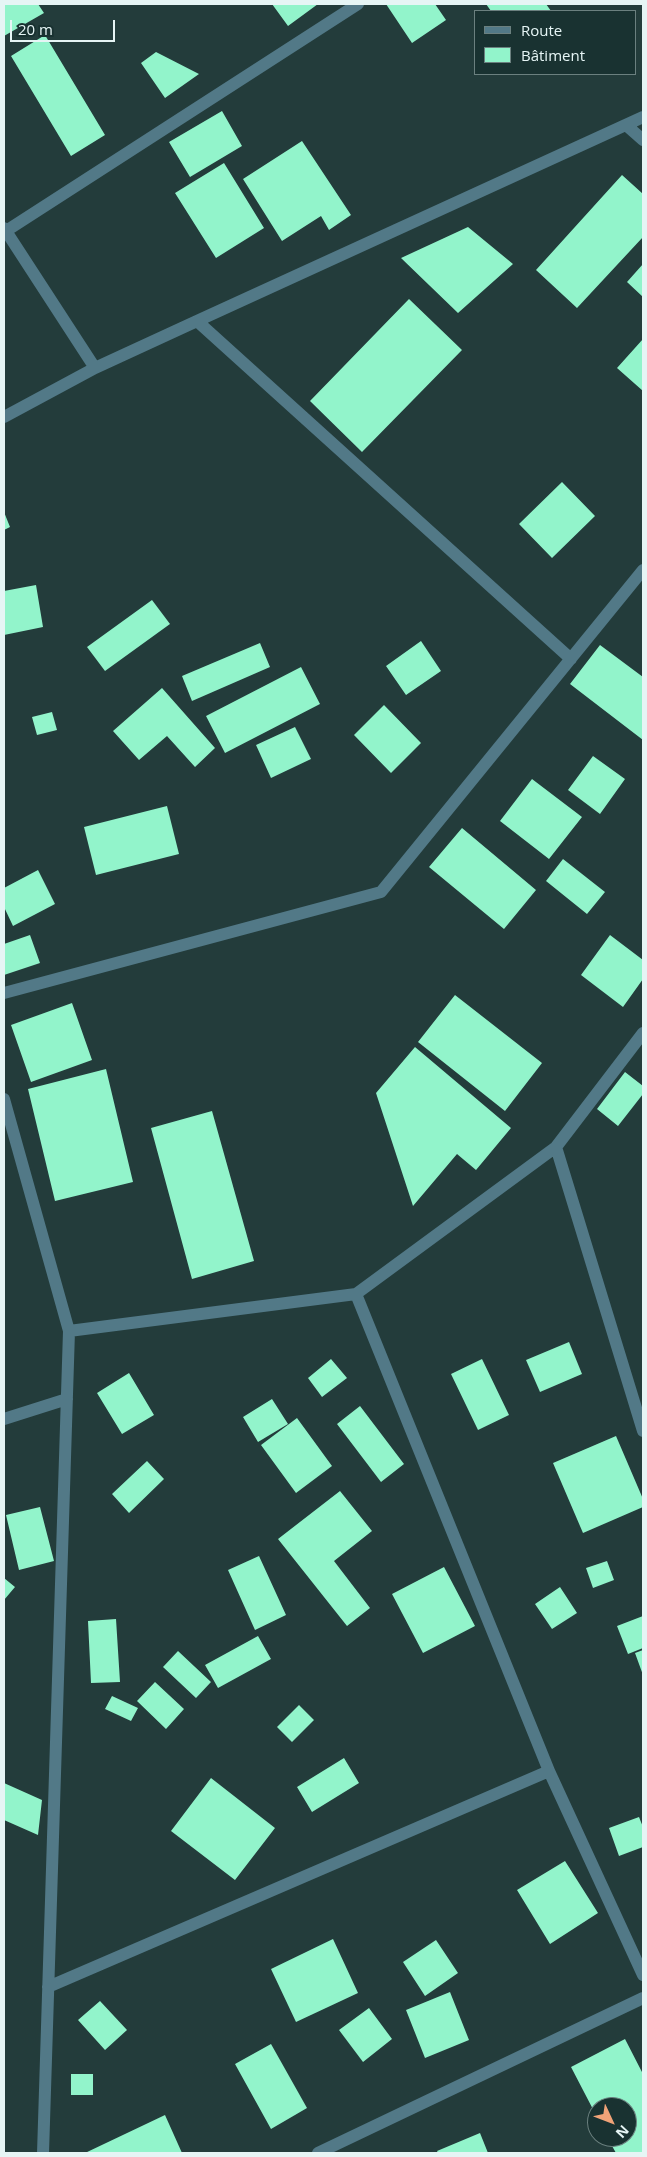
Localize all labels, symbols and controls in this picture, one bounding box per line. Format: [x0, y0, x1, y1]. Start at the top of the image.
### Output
scale bar [12, 10, 118, 42]
legend [474, 10, 637, 75]
text: 20 m [18, 19, 53, 39]
text: Route [521, 20, 562, 40]
text: Bâtiment [521, 45, 585, 65]
north arrow [587, 2097, 637, 2147]
text: N [612, 2121, 633, 2143]

